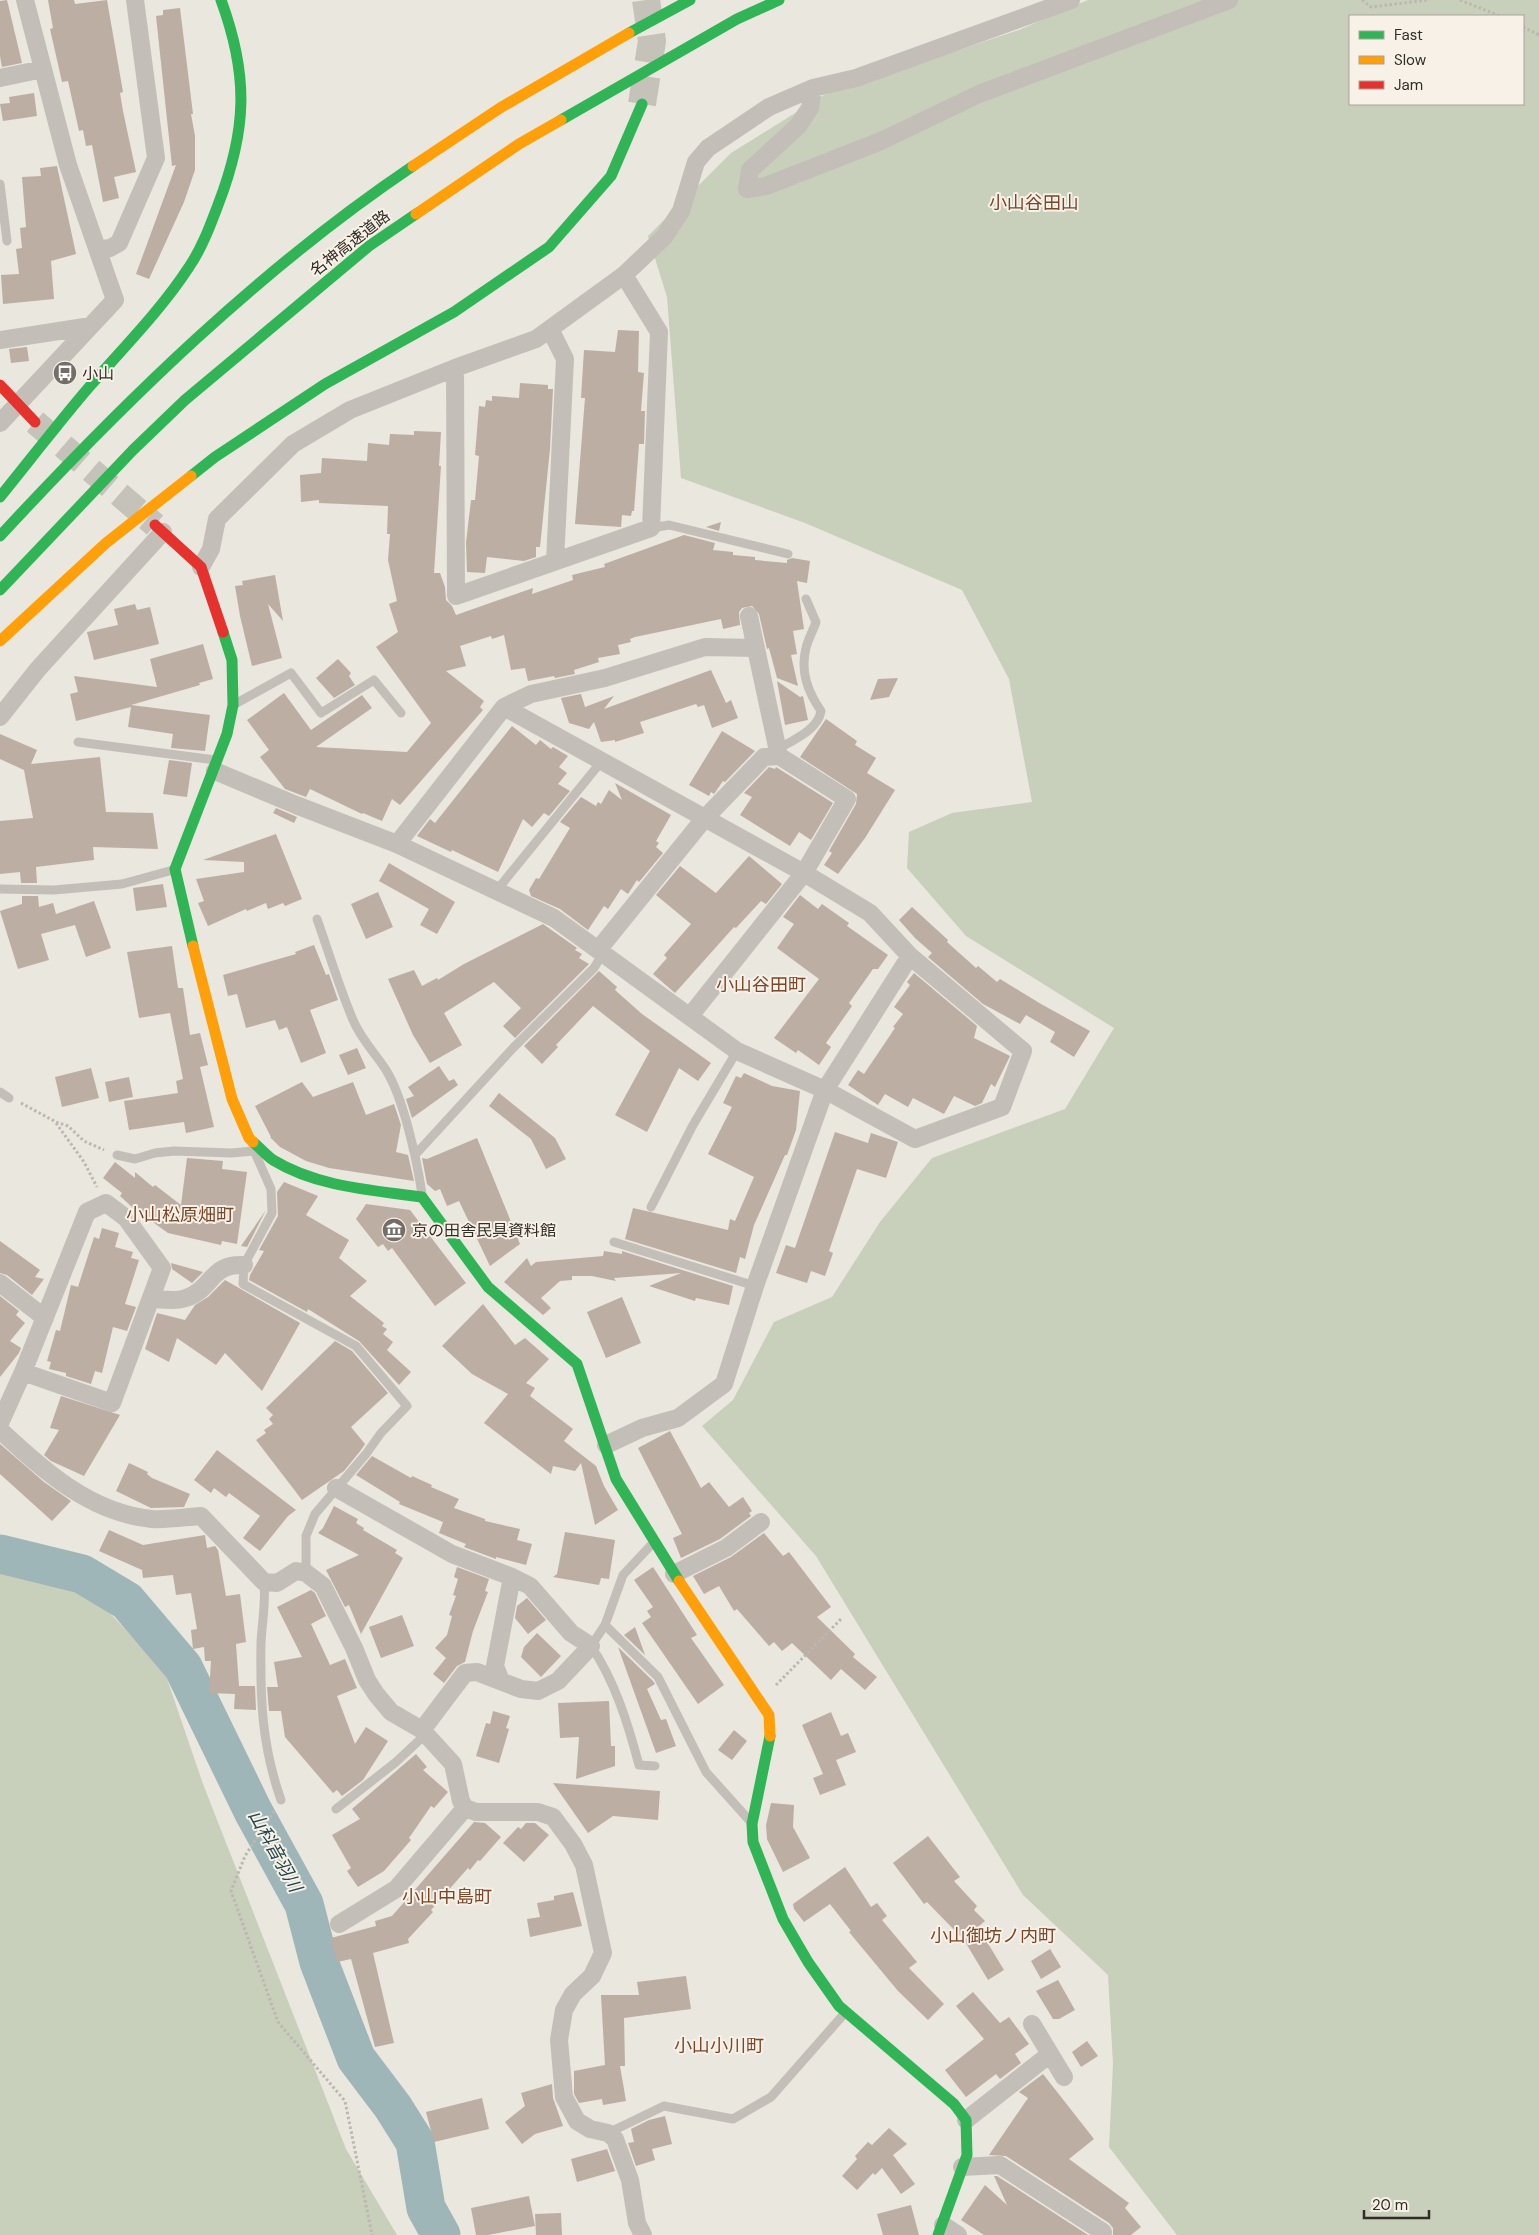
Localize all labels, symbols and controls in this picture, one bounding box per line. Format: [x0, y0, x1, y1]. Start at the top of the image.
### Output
legend [1349, 15, 1524, 105]
text: Fast [1394, 25, 1423, 45]
text: Slow [1394, 50, 1427, 70]
text: Jam [1394, 75, 1423, 95]
district label: 小山谷田山 [989, 191, 1079, 215]
street label: 名神高速道路 [306, 205, 394, 281]
bus stop icon: 小山 [52, 360, 78, 386]
place label: 小山 [82, 363, 114, 384]
district label: 小山谷田町 [716, 973, 806, 997]
district label: 小山松原畑町 [126, 1203, 234, 1227]
museum icon: 京の田舎民具資料館 [381, 1217, 407, 1243]
place label: 京の田舎民具資料館 [412, 1220, 556, 1241]
water label: 山科音羽川 [243, 1806, 308, 1898]
district label: 小山中島町 [402, 1885, 492, 1909]
district label: 小山御坊ノ内町 [930, 1924, 1056, 1948]
district label: 小山小川町 [674, 2034, 764, 2058]
scale bar [1364, 2188, 1429, 2220]
text: 20 m [1372, 2195, 1408, 2215]

